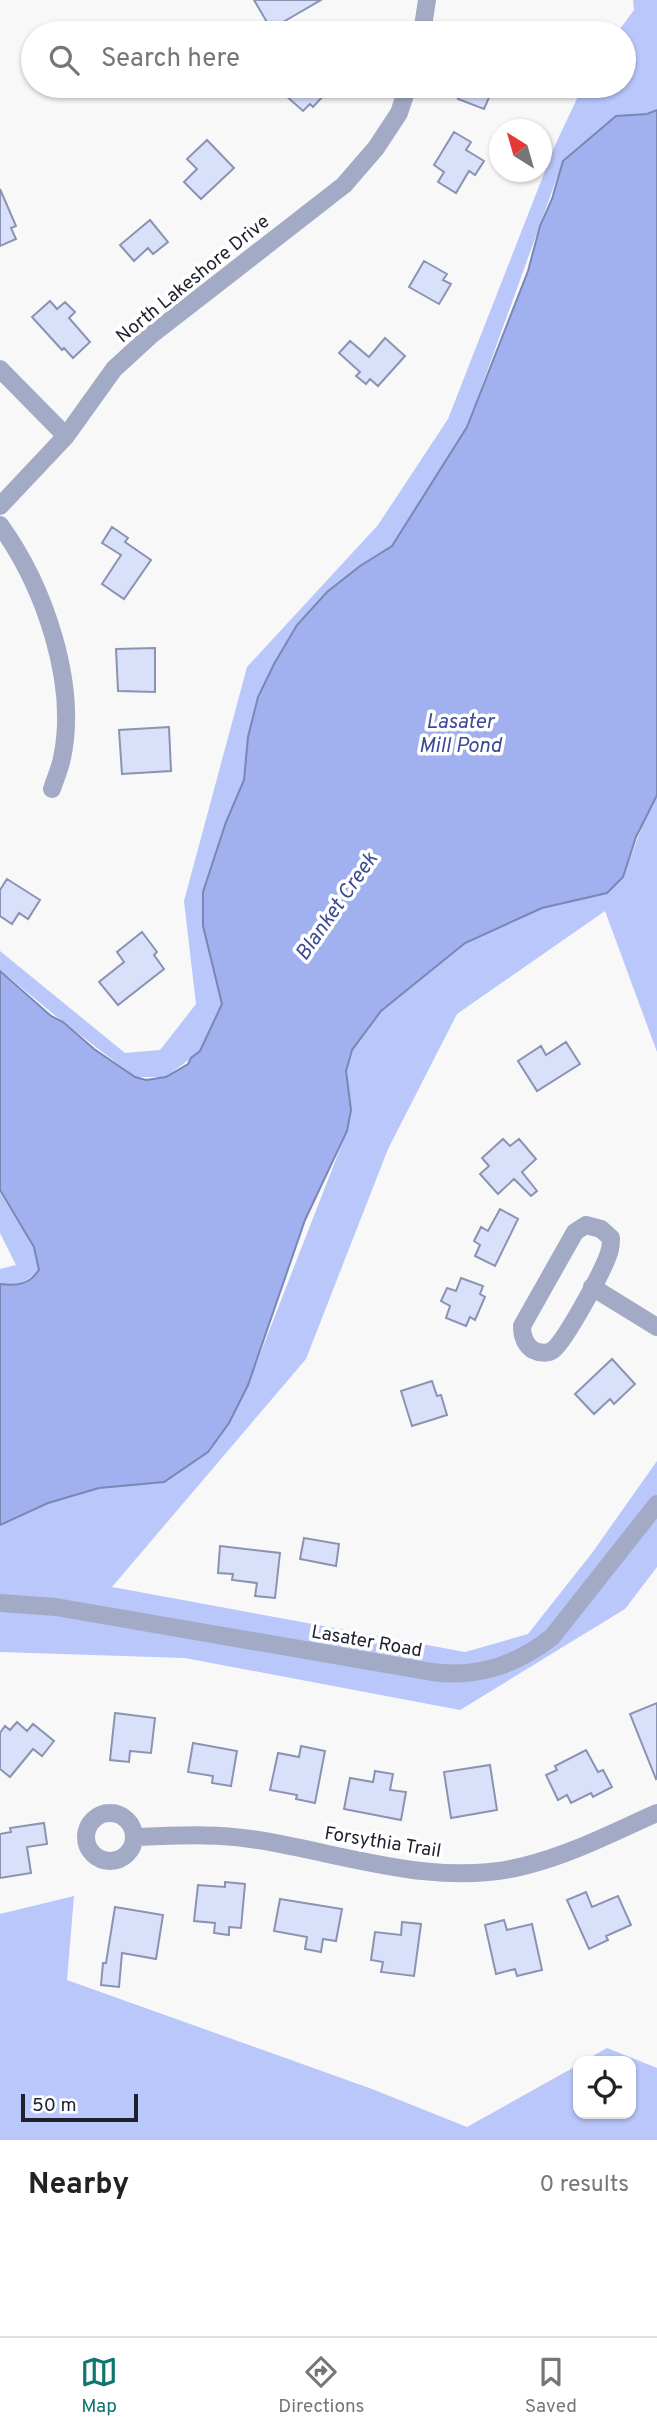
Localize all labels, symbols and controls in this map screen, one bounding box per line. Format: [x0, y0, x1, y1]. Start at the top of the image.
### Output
search box [21, 21, 636, 98]
icon: search [45, 41, 83, 79]
text: Search here [101, 43, 240, 76]
north arrow [489, 119, 552, 182]
street label: North Lakeshore Drive [112, 210, 275, 349]
water label: Lasater Mill Pond [419, 709, 503, 760]
water label: Blanket Creek [290, 847, 385, 966]
street label: Lasater Road [309, 1620, 424, 1664]
street label: Forsythia Trail [323, 1822, 443, 1864]
map controls [573, 2056, 636, 2119]
button: locate [573, 2056, 636, 2119]
scale bar [21, 2091, 138, 2123]
text: 50 m [32, 2094, 77, 2118]
text: Nearby [28, 2167, 129, 2204]
text: 0 results [540, 2171, 629, 2200]
tab: Map [80, 2353, 118, 2419]
tab: Directions [278, 2353, 365, 2419]
tab: Saved [525, 2353, 577, 2419]

